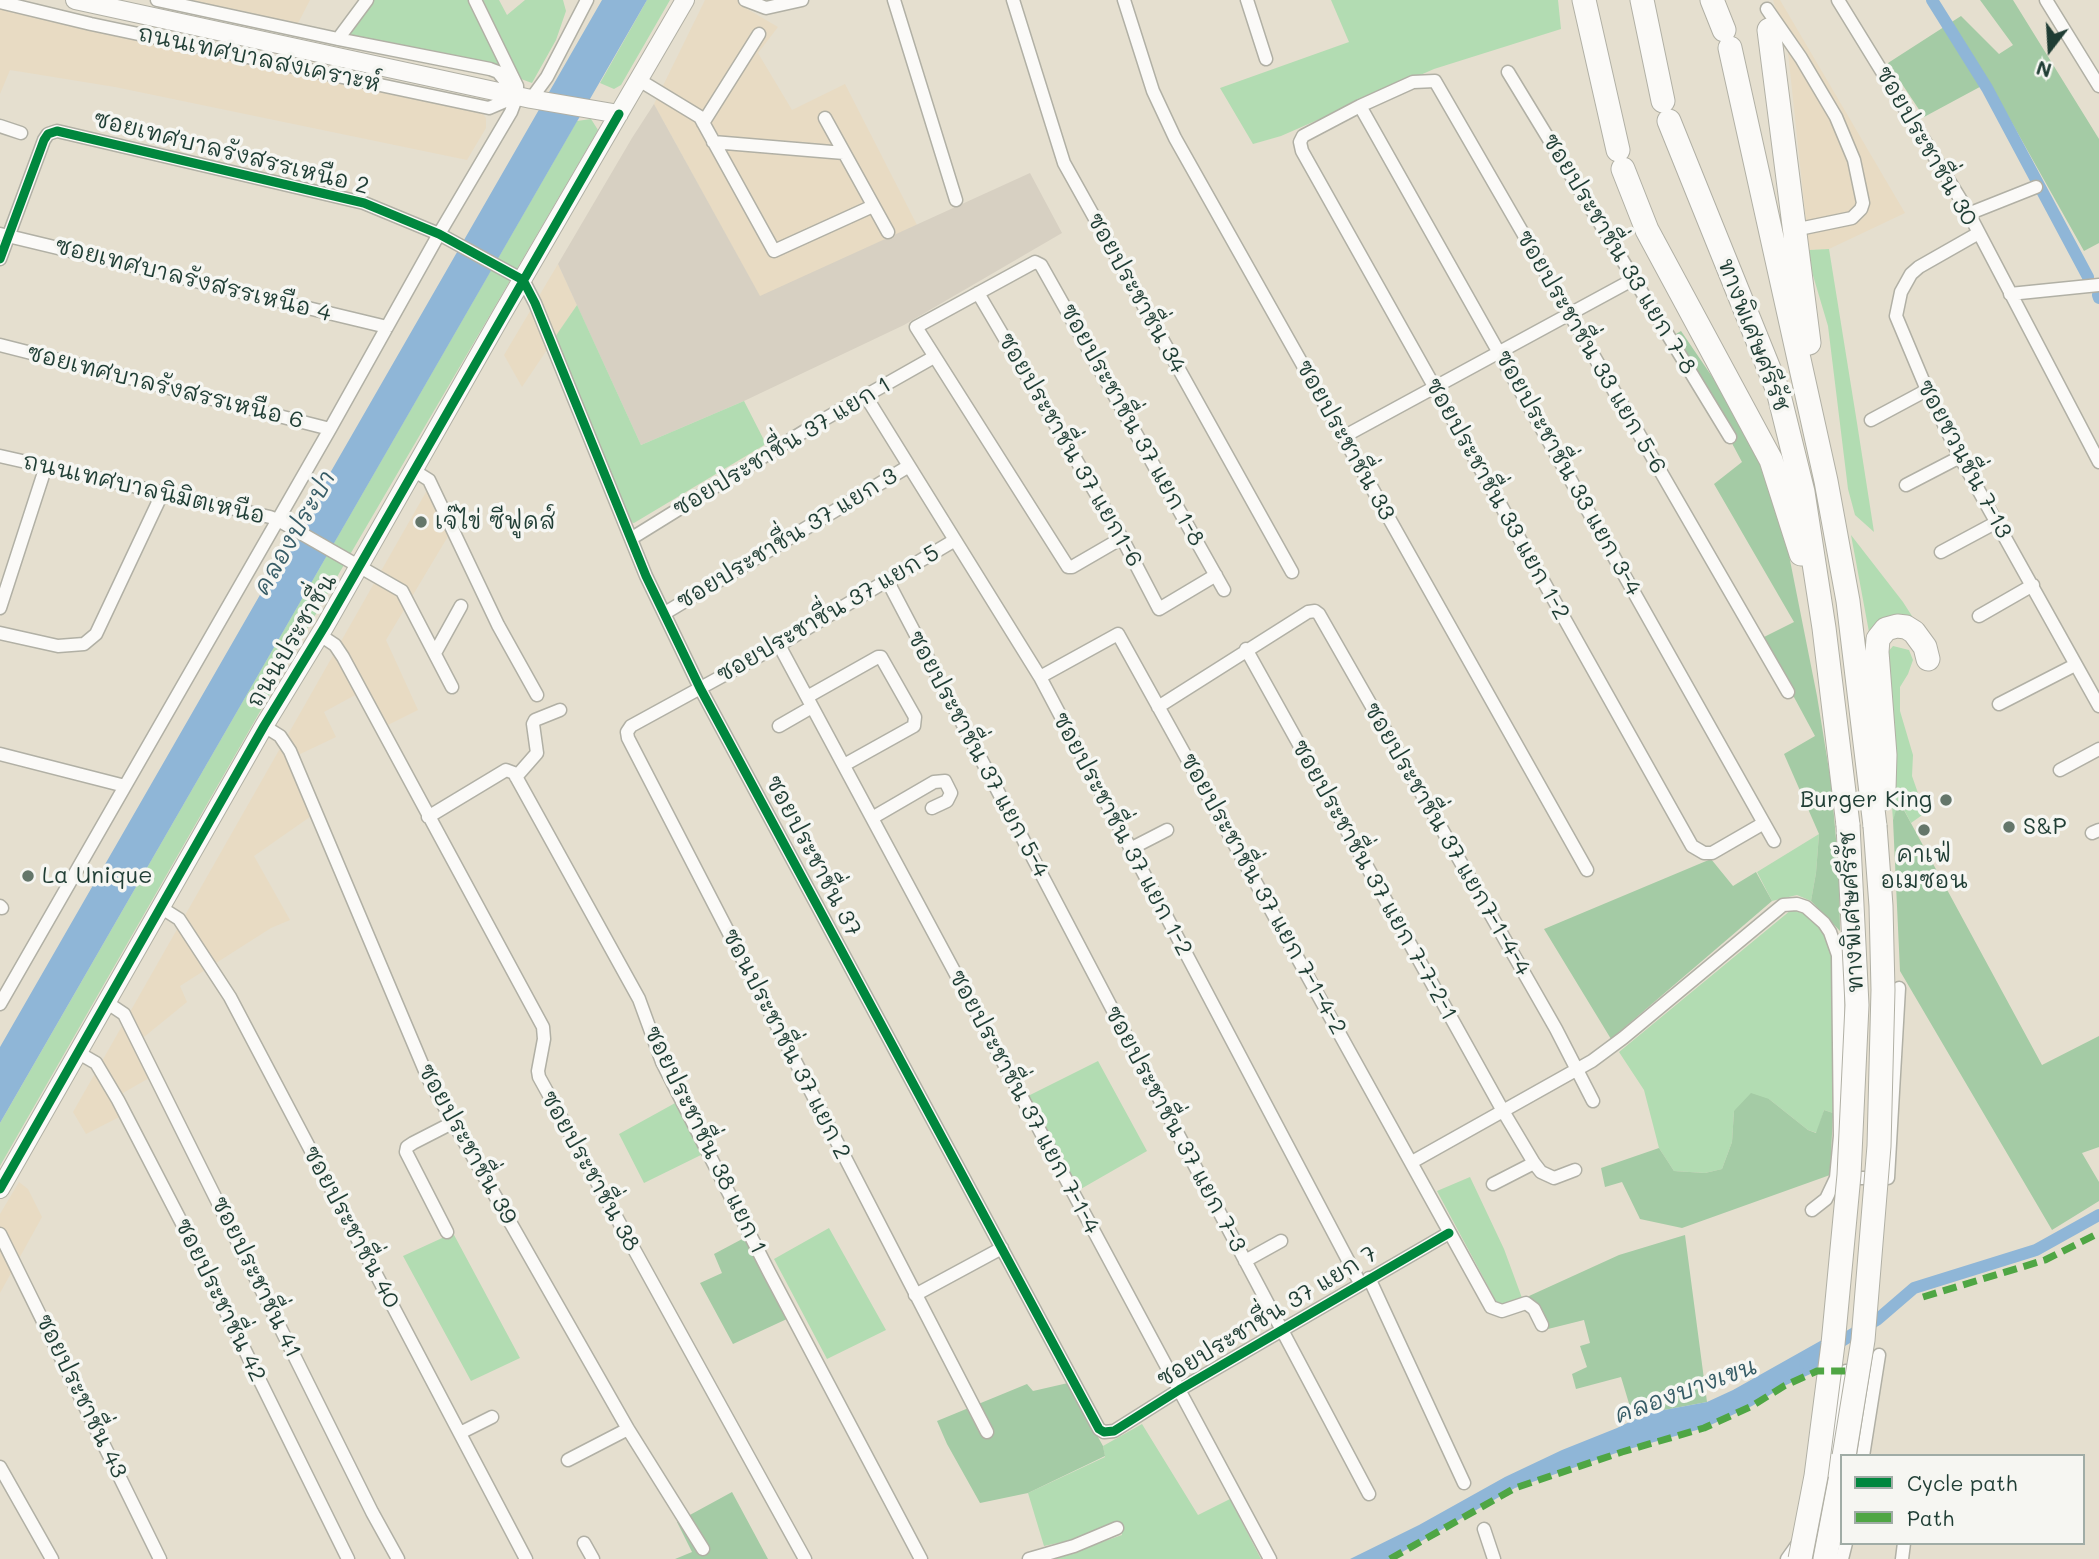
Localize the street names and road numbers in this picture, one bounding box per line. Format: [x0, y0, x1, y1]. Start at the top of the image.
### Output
street label: ถนนเทศบาลสงเคราะห์ [135, 20, 383, 98]
street label: ซอยประชาชื่น 30 [1869, 61, 1983, 231]
street label: ซอยเทศบาลรังสรรเหนือ 2 [90, 105, 372, 201]
street label: ซอยประชาชื่น 33 แยก 7-8 [1536, 129, 1702, 379]
street label: ซอยประชาชื่น 34 [1081, 208, 1191, 378]
street label: ซอยประชาชื่น 33 แยก 5-6 [1510, 225, 1672, 479]
street label: ซอยเทศบาลรังสรรเหนือ 4 [52, 232, 334, 328]
street label: ทางพิเศษศรีรัช [1711, 255, 1795, 415]
street label: ซอยประชาชื่น 37 แยก 1-8 [1054, 299, 1210, 551]
street label: ซอยประชาชื่น 37 แยก1-6 [992, 328, 1148, 572]
street label: ซอยเทศบาลรังสรรเหนือ 6 [24, 339, 306, 435]
street label: ซอยประชาชื่น 33 แยก 3-4 [1489, 345, 1647, 601]
street label: ซอยประชาชื่น 33 [1290, 355, 1400, 525]
street label: ซอยประชาชื่น 37 แยก 1 [668, 371, 896, 523]
street label: ซอยประชาชื่น 33 แยก 1-2 [1419, 373, 1575, 625]
street label: ซอยชวนชื่น 7-13 [1911, 375, 2017, 543]
street label: ถนนเทศบาลนิมิตเหนือ [20, 448, 268, 530]
street label: ซอยประชาชื่น 37 แยก 3 [672, 462, 902, 616]
street label: ซอยประชาชื่น 37 แยก 5 [712, 539, 944, 689]
street label: ถนนประชาชื่น [241, 569, 343, 713]
street label: ซอยประชาชื่น 37 แยก 5-4 [901, 626, 1055, 882]
street label: ซอยประชาชื่น 37 แยก7-1-4-4 [1357, 698, 1537, 980]
street label: ซอยประชาชื่น 37 แยก 1-2 [1046, 708, 1198, 960]
street label: ซอยประชาชื่น 37 แยก 7-7-2-1 [1285, 735, 1463, 1025]
street label: ซอยประชาชื่น 37 แยก 7-1-4-2 [1174, 748, 1352, 1040]
street label: ซอยประชาชื่น 37 [759, 771, 867, 941]
street label: ทางพิเศษศรีรัช [1834, 830, 1870, 994]
street label: ซอนประชาชื่น 37 แยก 2 [716, 924, 856, 1164]
street label: ซอยประชาชื่น 37 แยก 7-1-4 [943, 965, 1105, 1239]
street label: ซอยประชาชื่น 37 แยก 7-3 [1098, 1001, 1252, 1257]
street label: ซอยประชาชื่น 38 แยก 1 [638, 1021, 772, 1259]
street label: ซอยประชาชื่น 39 [412, 1059, 522, 1229]
street label: ซอยประชาชื่น 38 [534, 1086, 646, 1256]
street label: ซอยประชาชื่น 40 [297, 1141, 405, 1313]
street label: ซอยประชาชื่น 41 [205, 1192, 307, 1362]
street label: ซอยประชาชื่น 42 [168, 1214, 272, 1386]
street label: ซอยประชาชื่น 37 แยก 7 [1152, 1240, 1382, 1394]
street label: ซอยประชาชื่น 43 [29, 1309, 133, 1483]

